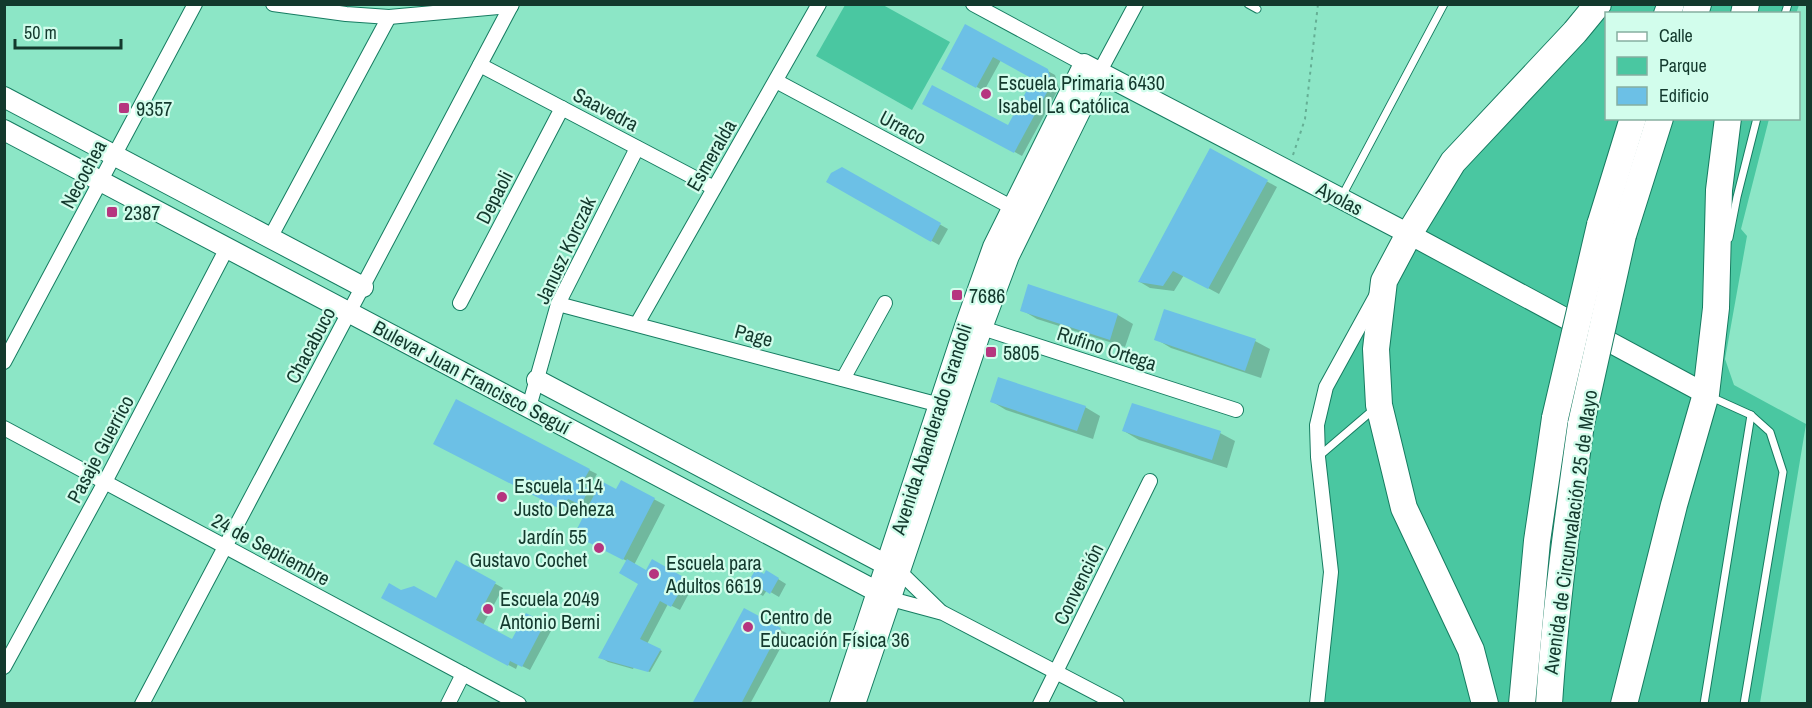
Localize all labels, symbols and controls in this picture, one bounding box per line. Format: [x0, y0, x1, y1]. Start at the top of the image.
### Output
scale bar [15, 12, 122, 50]
legend [1605, 12, 1800, 120]
text: 50 m [24, 20, 57, 45]
text: Calle [1659, 23, 1693, 48]
text: Parque [1659, 53, 1707, 78]
place label: Escuela Primaria 6430 Isabel La Católica [998, 69, 1165, 119]
street label: Saavedra [569, 81, 643, 137]
text: Edificio [1659, 83, 1709, 108]
marker: Escuela Primaria 6430 Isabel La Católica [979, 87, 993, 101]
place label: 9357 [136, 95, 172, 122]
marker: 9357 [117, 101, 131, 115]
street label: Urraco [875, 104, 931, 150]
street label: Esmeralda [680, 114, 742, 196]
street label: Necochea [54, 135, 112, 213]
street label: Depaoli [469, 166, 519, 228]
street label: Ayolas [1311, 174, 1368, 221]
street label: Janusz Korczak [528, 191, 602, 308]
place label: 2387 [124, 199, 160, 226]
marker: 2387 [105, 205, 119, 219]
place label: 7686 [969, 282, 1005, 309]
marker: 7686 [950, 288, 964, 302]
street label: Chacabuco [279, 302, 341, 388]
street label: Bulevar Juan Francisco Seguí [369, 314, 576, 441]
street label: Page [732, 317, 776, 353]
street label: Rufino Ortega [1054, 319, 1160, 377]
street label: Avenida Abanderado Grandoli [884, 320, 978, 539]
place label: 5805 [1003, 339, 1039, 366]
marker: 5805 [984, 345, 998, 359]
street label: Avenida de Circunvalación 25 de Mayo [1537, 388, 1603, 677]
street label: Pasaje Guerrico [60, 390, 140, 508]
place label: Escuela 114 Justo Deheza [514, 472, 614, 522]
marker: Escuela 114 Justo Deheza [495, 490, 509, 504]
street label: 24 de Septiembre [207, 506, 335, 592]
place label: Jardín 55 Gustavo Cochet [469, 523, 587, 573]
street label: Convención [1047, 539, 1109, 629]
marker: Jardín 55 Gustavo Cochet [592, 541, 606, 555]
place label: Escuela para Adultos 6619 [665, 549, 762, 599]
marker: Escuela para Adultos 6619 [647, 567, 661, 581]
place label: Escuela 2049 Antonio Berni [499, 585, 600, 635]
marker: Escuela 2049 Antonio Berni [481, 602, 495, 616]
place label: Centro de Educación Física 36 [760, 603, 910, 653]
marker: Centro de Educación Física 36 [741, 620, 755, 634]

